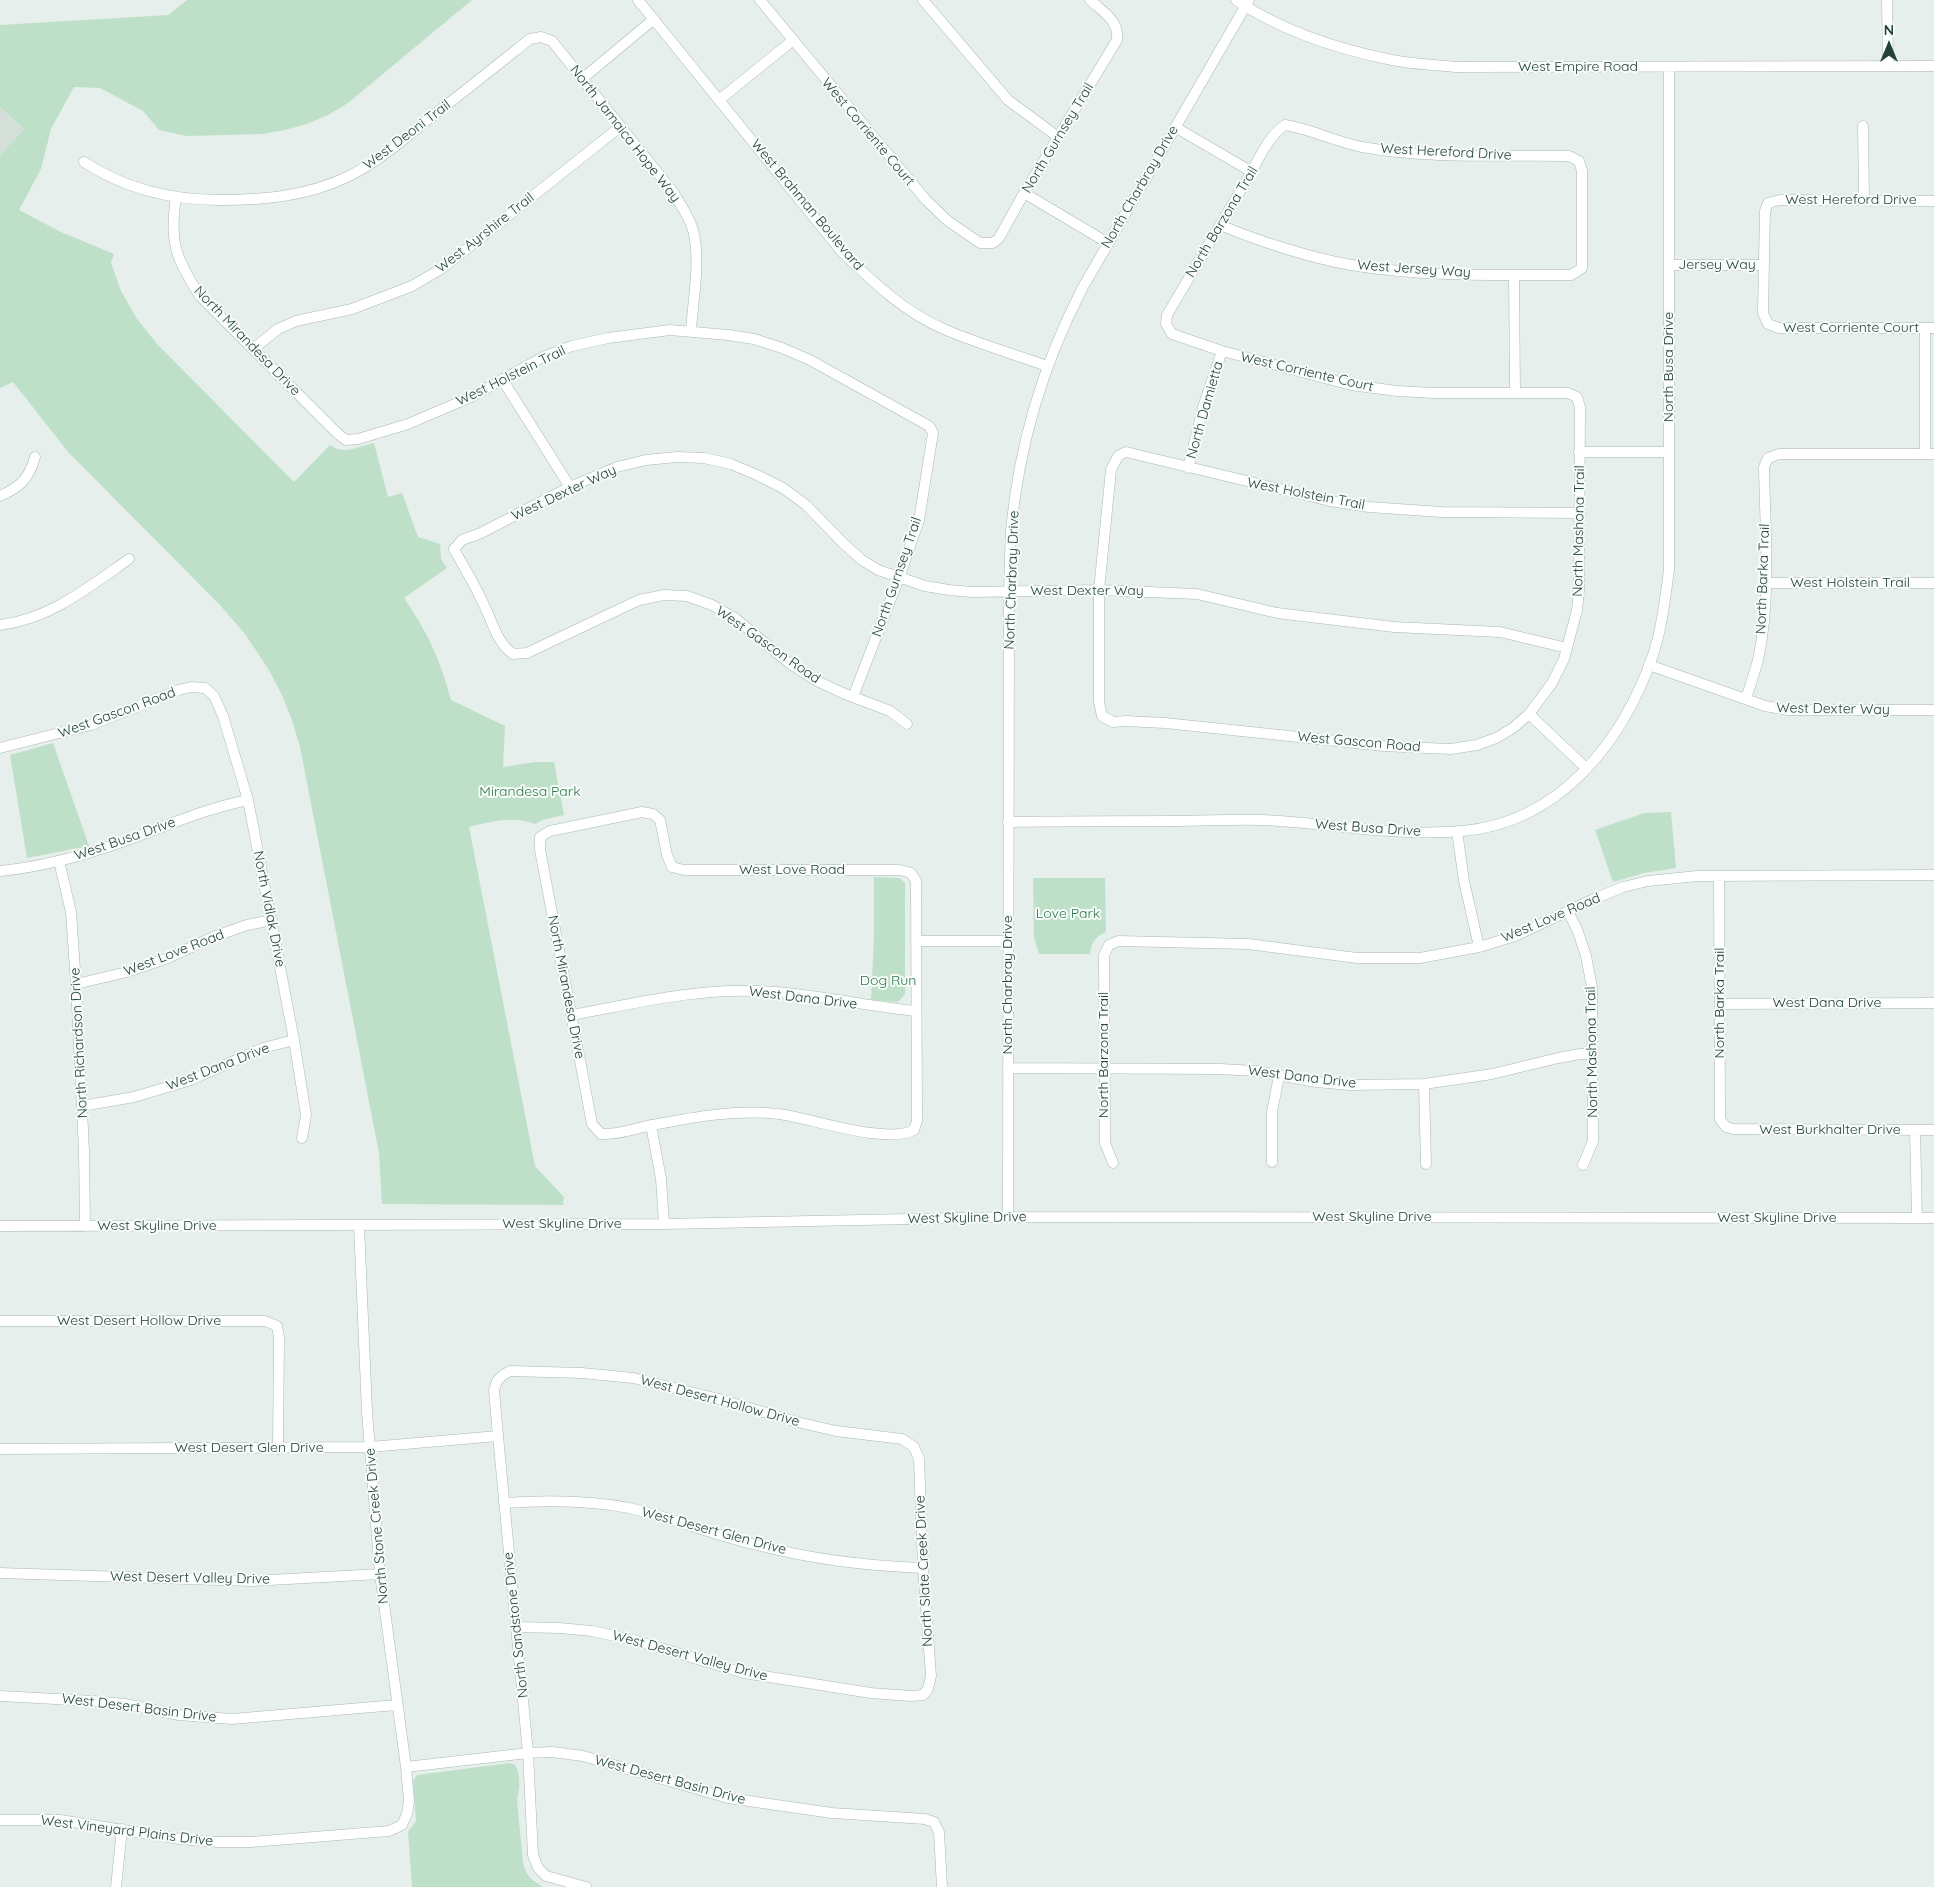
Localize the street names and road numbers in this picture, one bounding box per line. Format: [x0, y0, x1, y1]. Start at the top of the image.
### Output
street label: West Empire Road [1518, 59, 1638, 75]
street label: North Jamaica Hope Way [566, 62, 684, 206]
street label: West Corriente Court [818, 75, 918, 189]
street label: North Gurnsey Trail [1018, 80, 1098, 196]
street label: West Deoni Trail [360, 97, 454, 173]
street label: North Charbray Drive [1098, 123, 1182, 251]
street label: West Brahman Boulevard [747, 136, 867, 274]
street label: West Hereford Drive [1380, 140, 1512, 164]
street label: North Barzona Trail [1182, 163, 1262, 281]
street label: West Ayrshire Trail [432, 189, 538, 277]
street label: West Hereford Drive [1785, 192, 1917, 208]
street label: West Jersey Way [1357, 257, 1471, 281]
street label: Jersey Way [1678, 257, 1756, 273]
street label: North Mirandesa Drive [190, 283, 304, 399]
street label: North Busa Drive [1661, 312, 1677, 422]
street label: West Corriente Court [1783, 320, 1919, 336]
street label: West Holstein Trail [454, 342, 568, 410]
street label: West Corriente Court [1239, 349, 1375, 395]
street label: North Damietta [1183, 359, 1227, 461]
street label: West Dexter Way [509, 461, 619, 525]
street label: North Mashona Trail [1569, 465, 1589, 597]
street label: West Holstein Trail [1246, 474, 1366, 514]
street label: North Charbray Drive [1001, 510, 1023, 650]
street label: North Gurnsey Trail [869, 515, 925, 639]
street label: North Barka Trail [1753, 523, 1773, 635]
street label: West Holstein Trail [1790, 575, 1910, 591]
street label: West Dexter Way [1030, 583, 1144, 599]
street label: West Gascon Road [713, 603, 823, 687]
street label: West Gascon Road [56, 684, 178, 742]
street label: West Dexter Way [1776, 700, 1890, 718]
street label: West Gascon Road [1297, 728, 1421, 756]
street label: West Busa Drive [72, 814, 178, 864]
street label: West Busa Drive [1314, 816, 1422, 840]
street label: North Vidlak Drive [249, 849, 289, 969]
street label: West Love Road [739, 862, 845, 878]
street label: West Love Road [1499, 890, 1603, 946]
street label: North Mirandesa Drive [544, 914, 588, 1060]
street label: North Charbray Drive [1000, 915, 1016, 1055]
street label: West Love Road [122, 926, 226, 980]
street label: North Barka Trail [1712, 948, 1728, 1058]
street label: North Richardson Drive [67, 967, 91, 1119]
street label: West Dana Drive [748, 983, 858, 1013]
street label: North Mashona Trail [1582, 986, 1602, 1118]
street label: North Barzona Trail [1096, 992, 1112, 1118]
street label: West Dana Drive [1772, 995, 1882, 1011]
street label: West Dana Drive [164, 1040, 272, 1094]
street label: West Dana Drive [1247, 1062, 1357, 1092]
street label: West Burkhalter Drive [1759, 1122, 1901, 1138]
street label: West Skyline Drive [907, 1209, 1027, 1227]
street label: West Skyline Drive [1312, 1209, 1432, 1225]
street label: West Skyline Drive [1717, 1210, 1837, 1226]
street label: West Skyline Drive [502, 1216, 622, 1232]
street label: West Skyline Drive [97, 1218, 217, 1234]
street label: West Desert Hollow Drive [57, 1313, 221, 1329]
street label: West Desert Hollow Drive [639, 1372, 801, 1430]
street label: West Desert Glen Drive [174, 1440, 324, 1456]
street label: North Stone Creek Drive [362, 1447, 392, 1605]
street label: North Slate Creek Drive [912, 1495, 936, 1647]
street label: West Desert Glen Drive [640, 1504, 788, 1558]
street label: North Sandstone Drive [500, 1551, 532, 1699]
street label: West Desert Valley Drive [110, 1568, 270, 1588]
street label: West Desert Valley Drive [611, 1627, 769, 1685]
street label: West Desert Basin Drive [61, 1690, 217, 1726]
street label: West Desert Basin Drive [593, 1752, 747, 1808]
street label: West Vineyard Plains Drive [40, 1812, 214, 1850]

